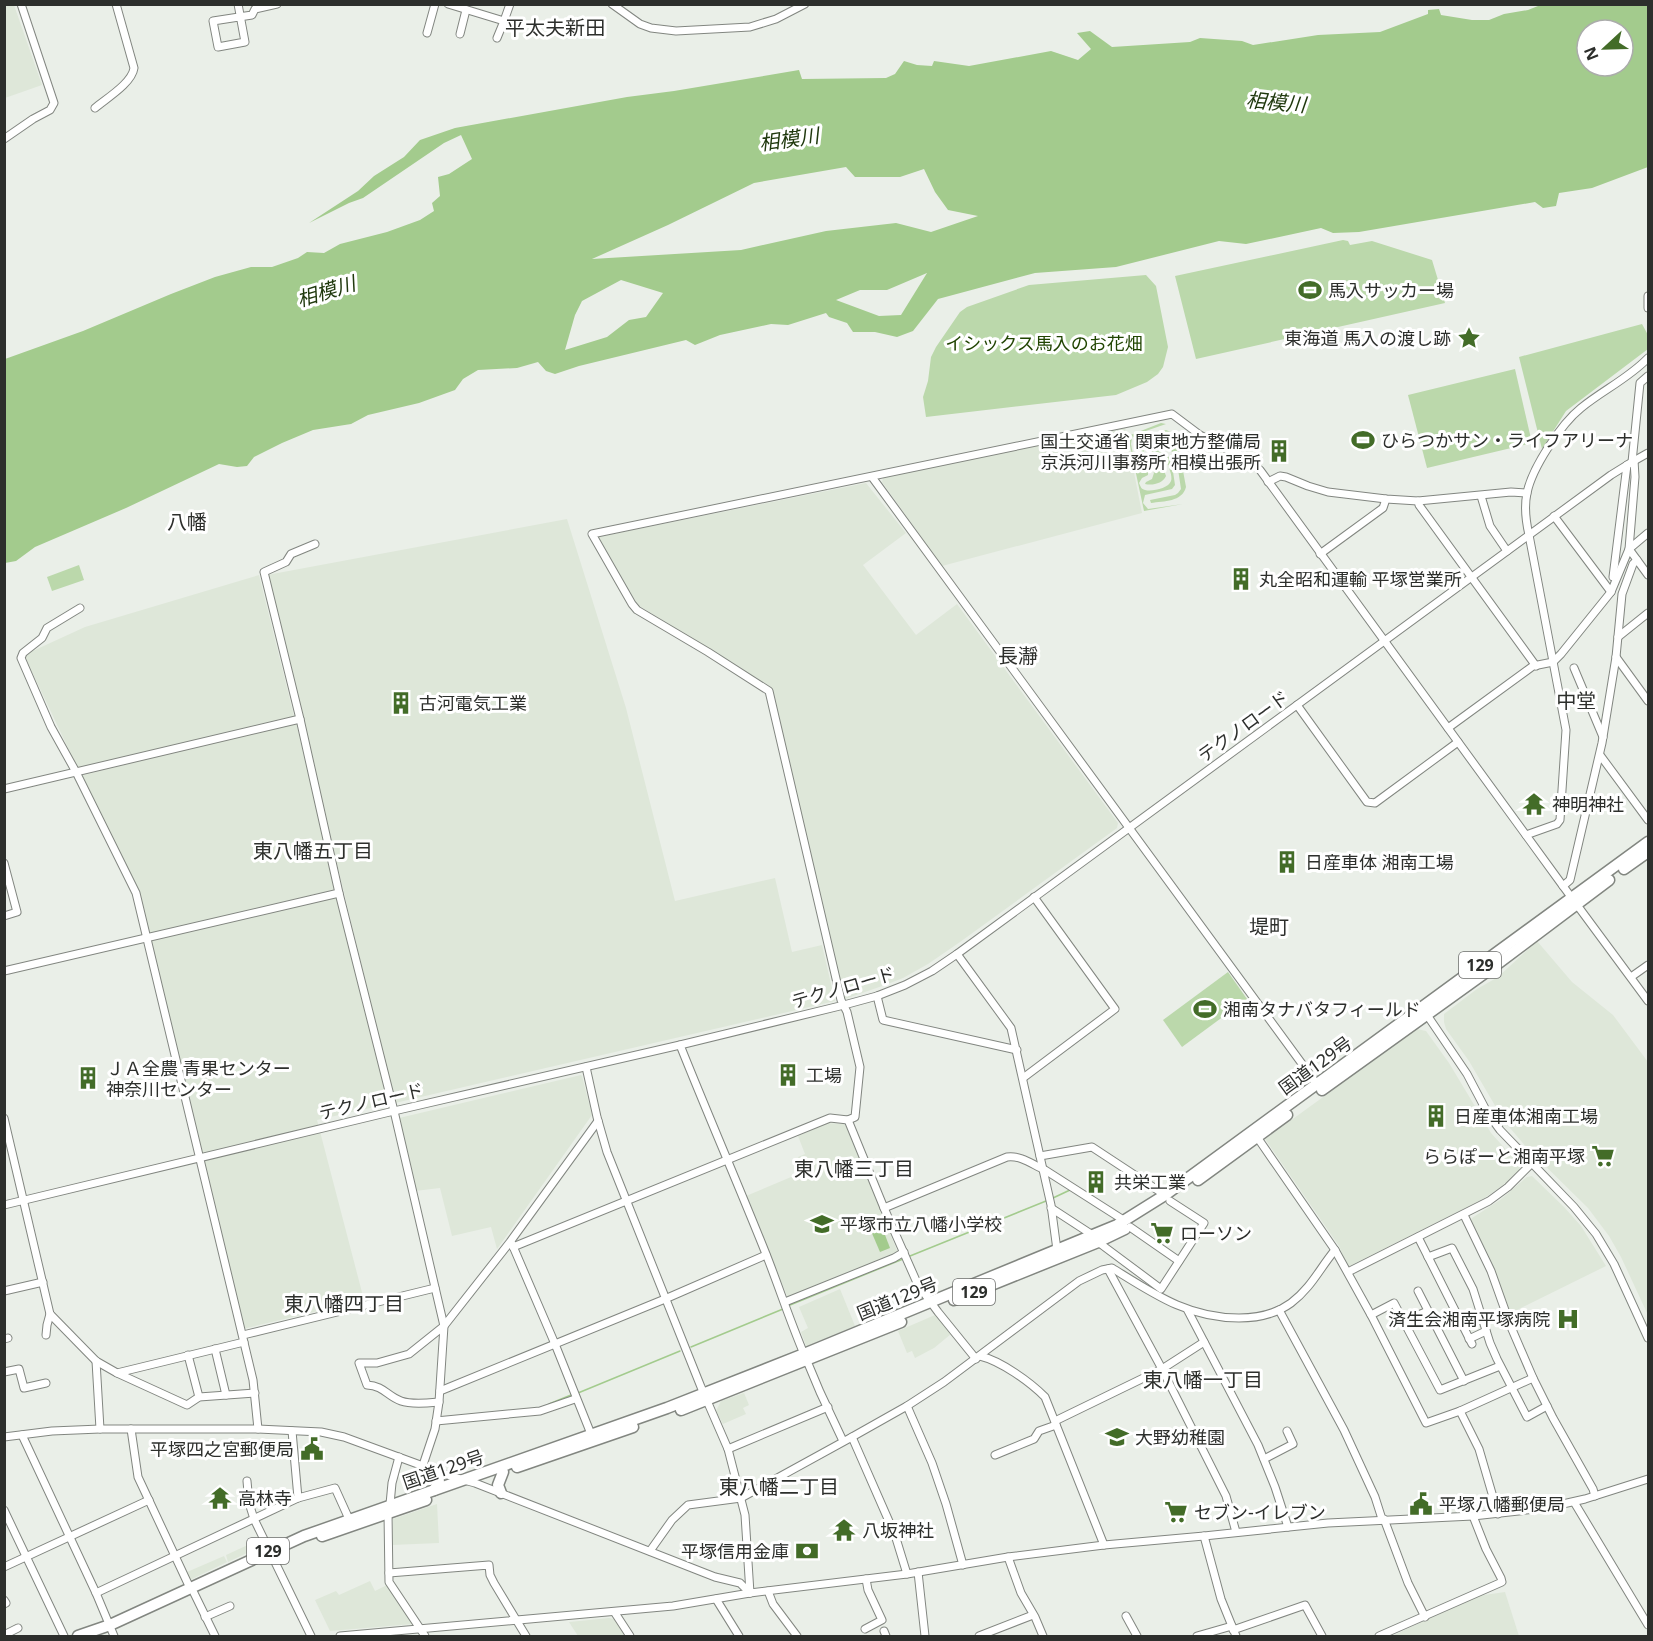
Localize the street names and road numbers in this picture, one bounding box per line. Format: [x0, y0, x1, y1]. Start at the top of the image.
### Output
street label: テクノロード [1193, 685, 1293, 767]
road number: 129 [1459, 952, 1501, 978]
street label: テクノロード [788, 961, 898, 1013]
street label: 国道129号 [1274, 1030, 1356, 1100]
street label: テクノロード [316, 1077, 426, 1125]
street label: 国道129号 [853, 1271, 941, 1325]
road number: 129 [953, 1279, 995, 1305]
street label: 国道129号 [399, 1444, 487, 1494]
road number: 129 [247, 1538, 289, 1564]

